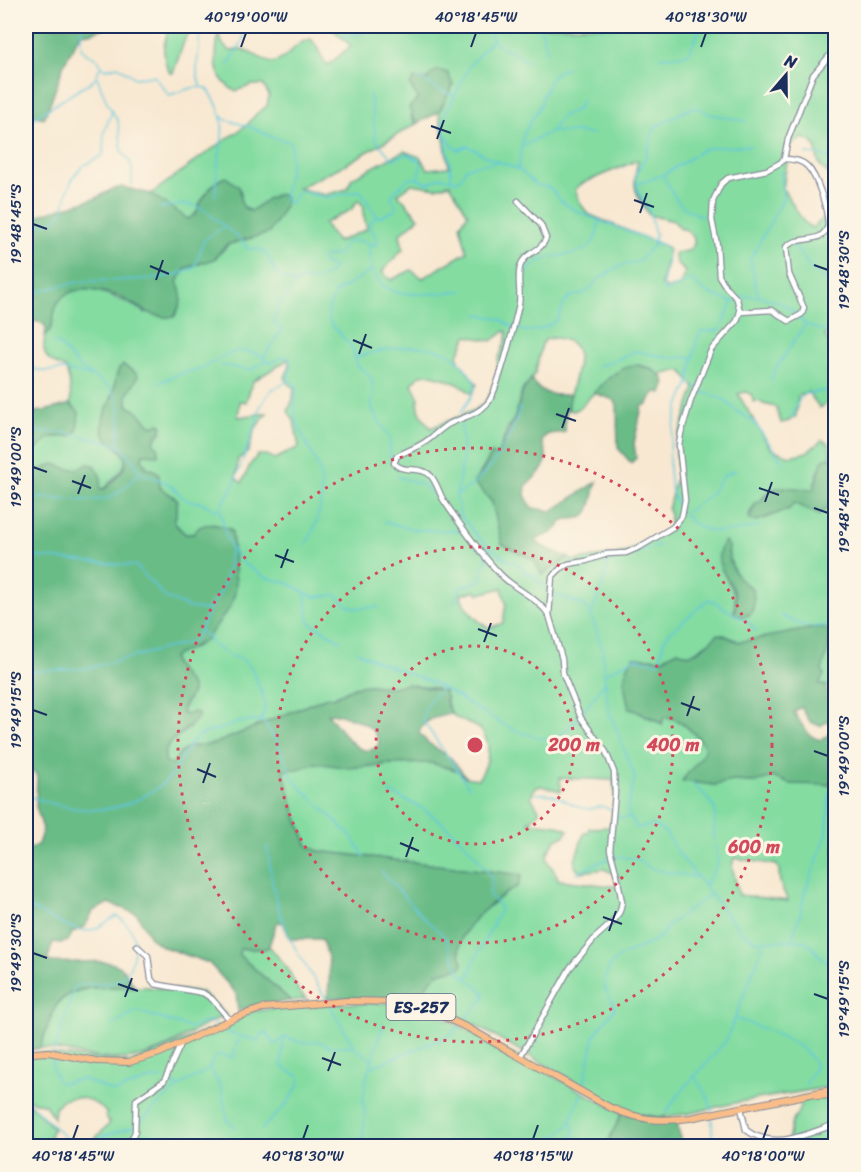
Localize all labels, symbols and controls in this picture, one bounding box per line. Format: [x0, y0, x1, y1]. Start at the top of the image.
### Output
text: 40°19'00"W [204, 4, 288, 30]
text: 40°18'45"W [435, 4, 518, 30]
text: 40°18'30"W [665, 4, 747, 30]
north arrow [756, 45, 816, 105]
text: N [780, 46, 802, 77]
text: 19°48'45"S [3, 183, 29, 264]
text: 19°48'30"S [831, 230, 857, 310]
text: 19°49'00"S [3, 426, 29, 507]
text: 19°48'45"S [831, 472, 857, 553]
text: 19°49'15"S [3, 671, 29, 749]
text: 19°49'00"S [831, 715, 857, 796]
text: 200 m [547, 729, 600, 761]
text: 400 m [646, 729, 699, 761]
centre of rings [465, 735, 485, 755]
text: 600 m [727, 831, 780, 863]
text: 19°49'30"S [3, 913, 29, 993]
text: 19°49'15"S [831, 960, 857, 1038]
road number: ES-257 [386, 994, 456, 1020]
text: 40°18'45"W [32, 1143, 115, 1169]
text: 40°18'30"W [262, 1143, 344, 1169]
text: 40°18'15"W [493, 1143, 573, 1169]
text: 40°18'00"W [721, 1143, 805, 1169]

